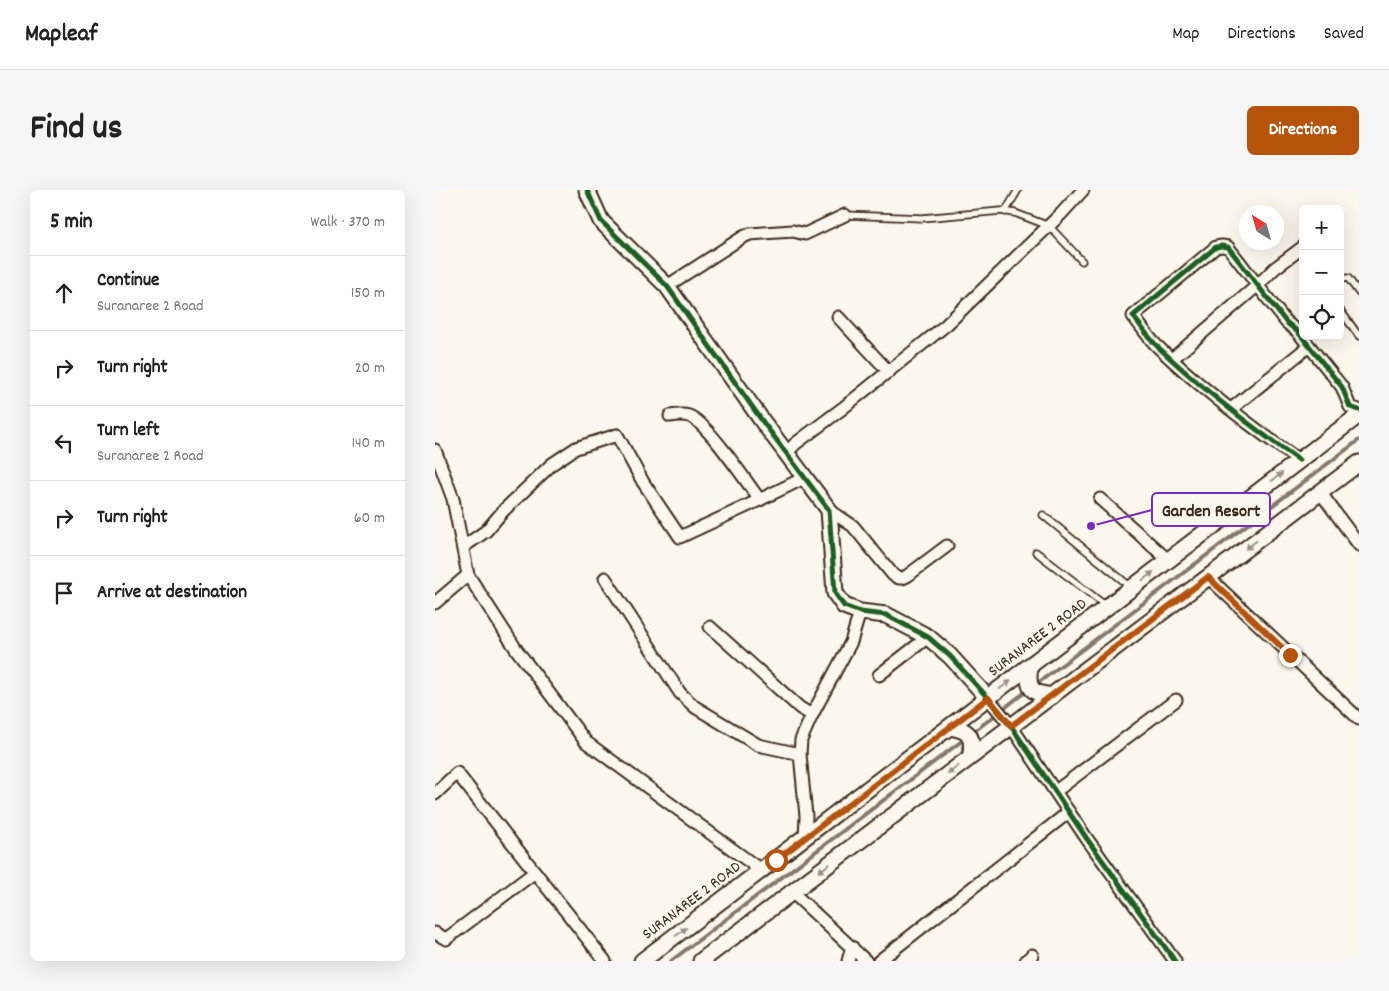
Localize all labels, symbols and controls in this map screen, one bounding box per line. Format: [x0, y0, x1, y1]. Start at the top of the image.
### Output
text: Mapleaf [25, 18, 97, 52]
text: Map [1172, 22, 1199, 47]
text: Directions [1227, 22, 1296, 47]
text: Saved [1324, 22, 1364, 47]
text: Find us [30, 105, 122, 155]
button: Directions [1247, 106, 1359, 155]
north arrow [1239, 205, 1284, 250]
map controls [1299, 205, 1344, 340]
button: + [1299, 205, 1344, 250]
text: 5 min [50, 208, 93, 238]
text: Walk · 370 m [310, 211, 385, 234]
button: − [1299, 250, 1344, 295]
text: Continue [97, 268, 159, 295]
icon: ahead [50, 279, 78, 307]
text: 150 m [351, 282, 385, 305]
text: Suranaree 2 Road [97, 295, 204, 318]
button: locate [1299, 295, 1344, 340]
icon: right [50, 354, 78, 382]
text: Turn right [97, 355, 168, 382]
text: 20 m [355, 357, 385, 380]
text: Turn left [97, 418, 160, 445]
icon: left [50, 429, 78, 457]
text: 140 m [351, 432, 385, 455]
text: Suranaree 2 Road [97, 445, 204, 468]
one-way arrow [1270, 472, 1284, 482]
callout: Garden Resort [1152, 493, 1270, 526]
text: Garden Resort [1162, 500, 1261, 525]
icon: right [50, 504, 78, 532]
text: Turn right [97, 505, 168, 532]
text: 60 m [354, 507, 385, 530]
one-way arrow [1244, 540, 1258, 550]
one-way arrow [1141, 570, 1154, 581]
icon: arrive [50, 579, 78, 607]
text: Arrive at destination [97, 580, 247, 607]
street label: SURANAREE 2 ROAD [984, 593, 1092, 683]
route end [1279, 644, 1302, 667]
one-way arrow [998, 680, 1012, 690]
one-way arrow [947, 764, 960, 775]
route start [765, 849, 788, 872]
street label: SURANAREE 2 ROAD [638, 856, 746, 946]
one-way arrow [817, 863, 831, 873]
one-way arrow [674, 926, 687, 937]

